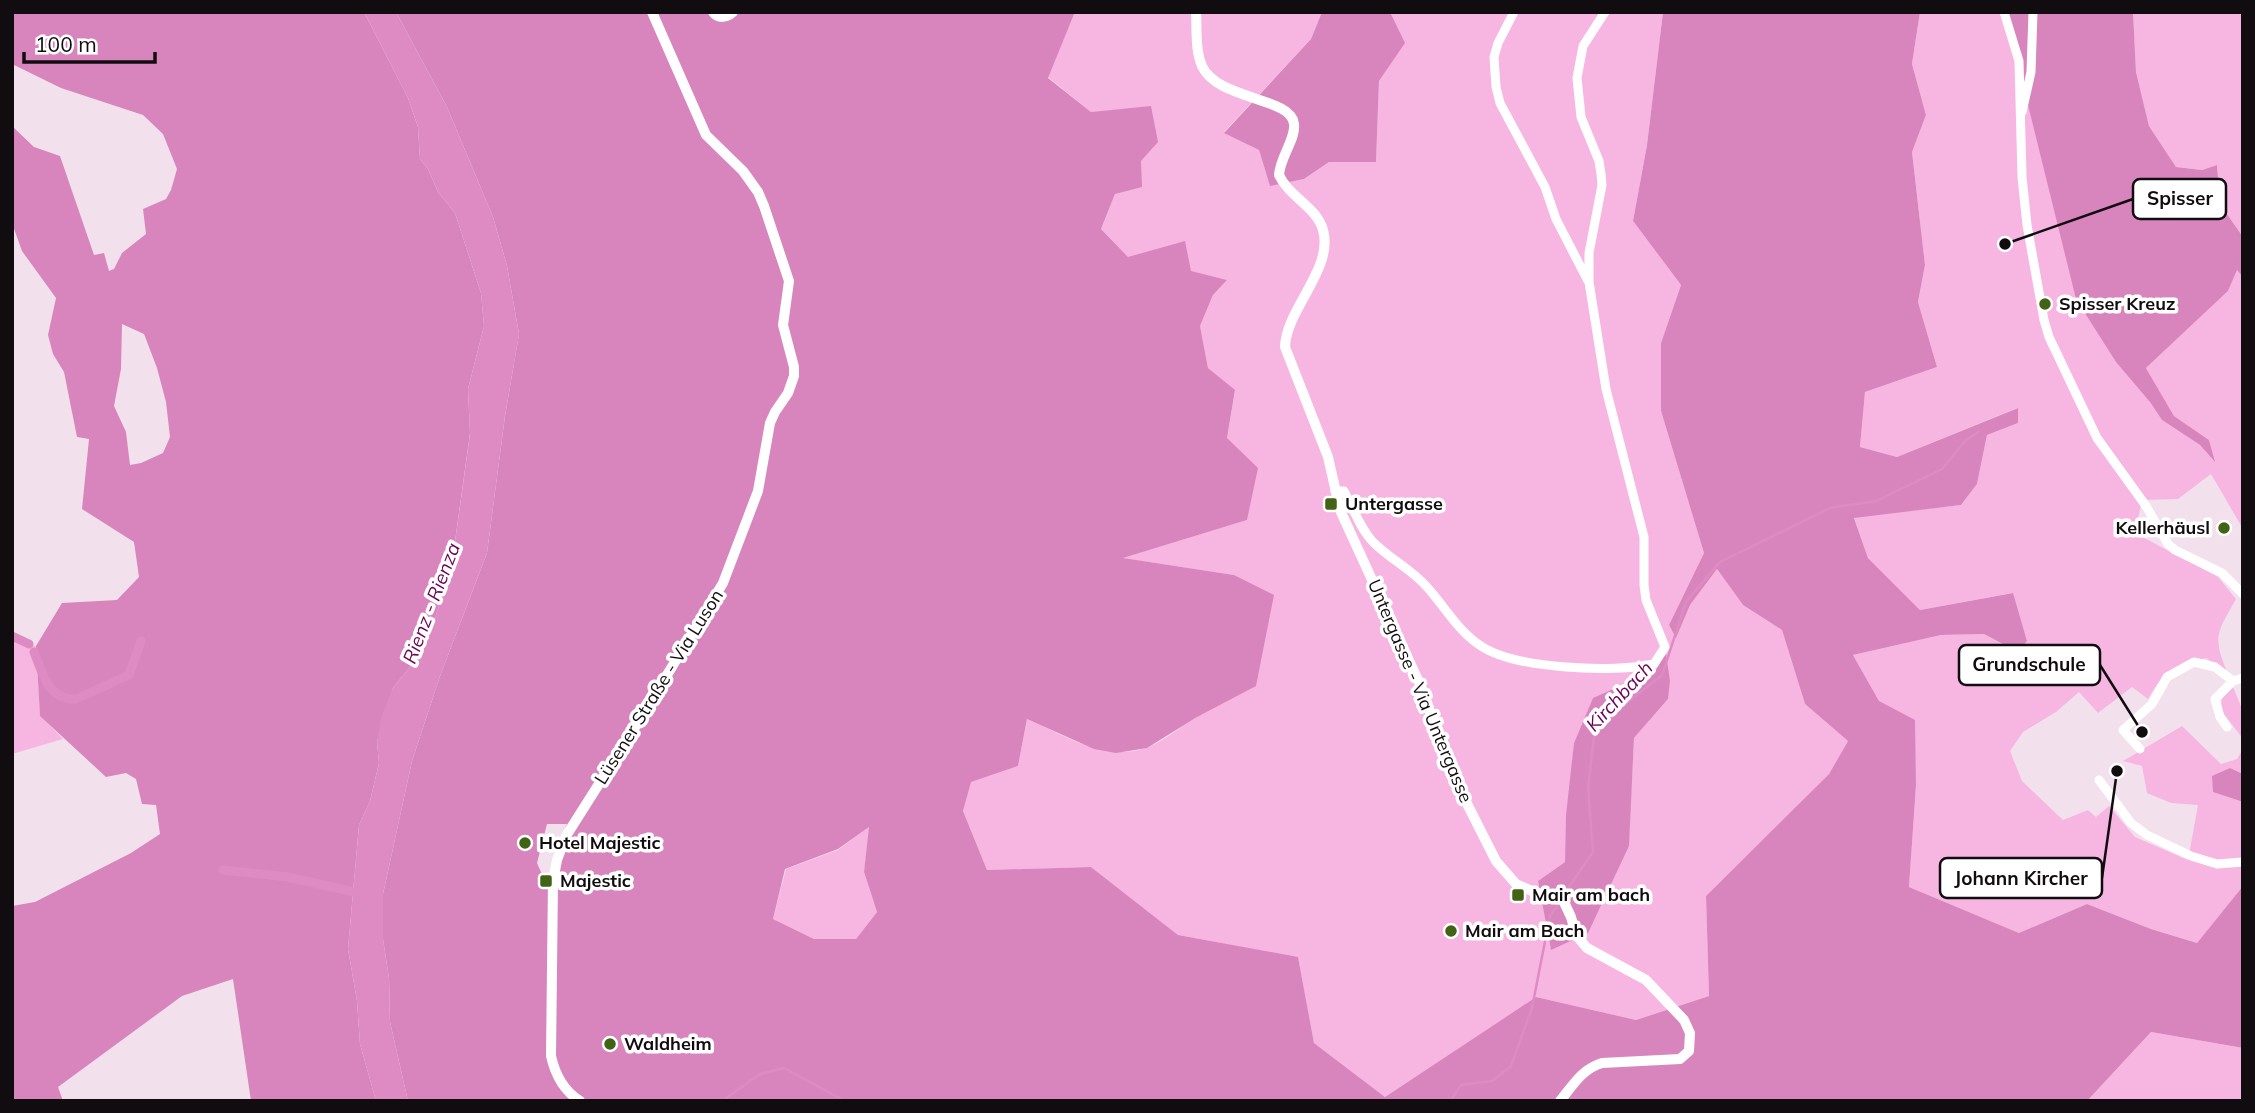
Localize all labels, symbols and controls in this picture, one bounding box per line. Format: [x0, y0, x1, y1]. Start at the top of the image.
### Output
scale bar [24, 21, 156, 65]
text: 100 m [35, 31, 97, 57]
callout: Spisser [2133, 179, 2226, 219]
text: Spisser [2147, 186, 2213, 210]
place label: Spisser Kreuz [2059, 292, 2175, 315]
marker: Spisser Kreuz [2037, 296, 2053, 312]
place label: Untergasse [1345, 492, 1443, 515]
marker: Untergasse [1323, 496, 1339, 512]
place label: Kellerhäusl [2116, 516, 2210, 539]
marker: Kellerhäusl [2216, 520, 2232, 536]
water label: Rienz - Rienza [397, 539, 465, 667]
street label: Untergasse - Via Untergasse [1363, 576, 1478, 806]
street label: Lüsener Straße - Via Luson [589, 585, 728, 788]
callout: Grundschule [1959, 645, 2100, 685]
text: Grundschule [1972, 652, 2086, 676]
water label: Kirchbach [1580, 656, 1658, 736]
place label: Hotel Majestic [539, 831, 661, 854]
marker: Hotel Majestic [517, 835, 533, 851]
callout: Johann Kircher [1940, 858, 2102, 898]
text: Johann Kircher [1954, 866, 2088, 890]
place label: Majestic [560, 869, 631, 892]
marker: Majestic [538, 873, 554, 889]
place label: Mair am bach [1532, 883, 1650, 906]
marker: Mair am bach [1510, 887, 1526, 903]
place label: Mair am Bach [1465, 919, 1584, 942]
marker: Mair am Bach [1443, 923, 1459, 939]
place label: Waldheim [624, 1032, 712, 1055]
marker: Waldheim [602, 1036, 618, 1052]

